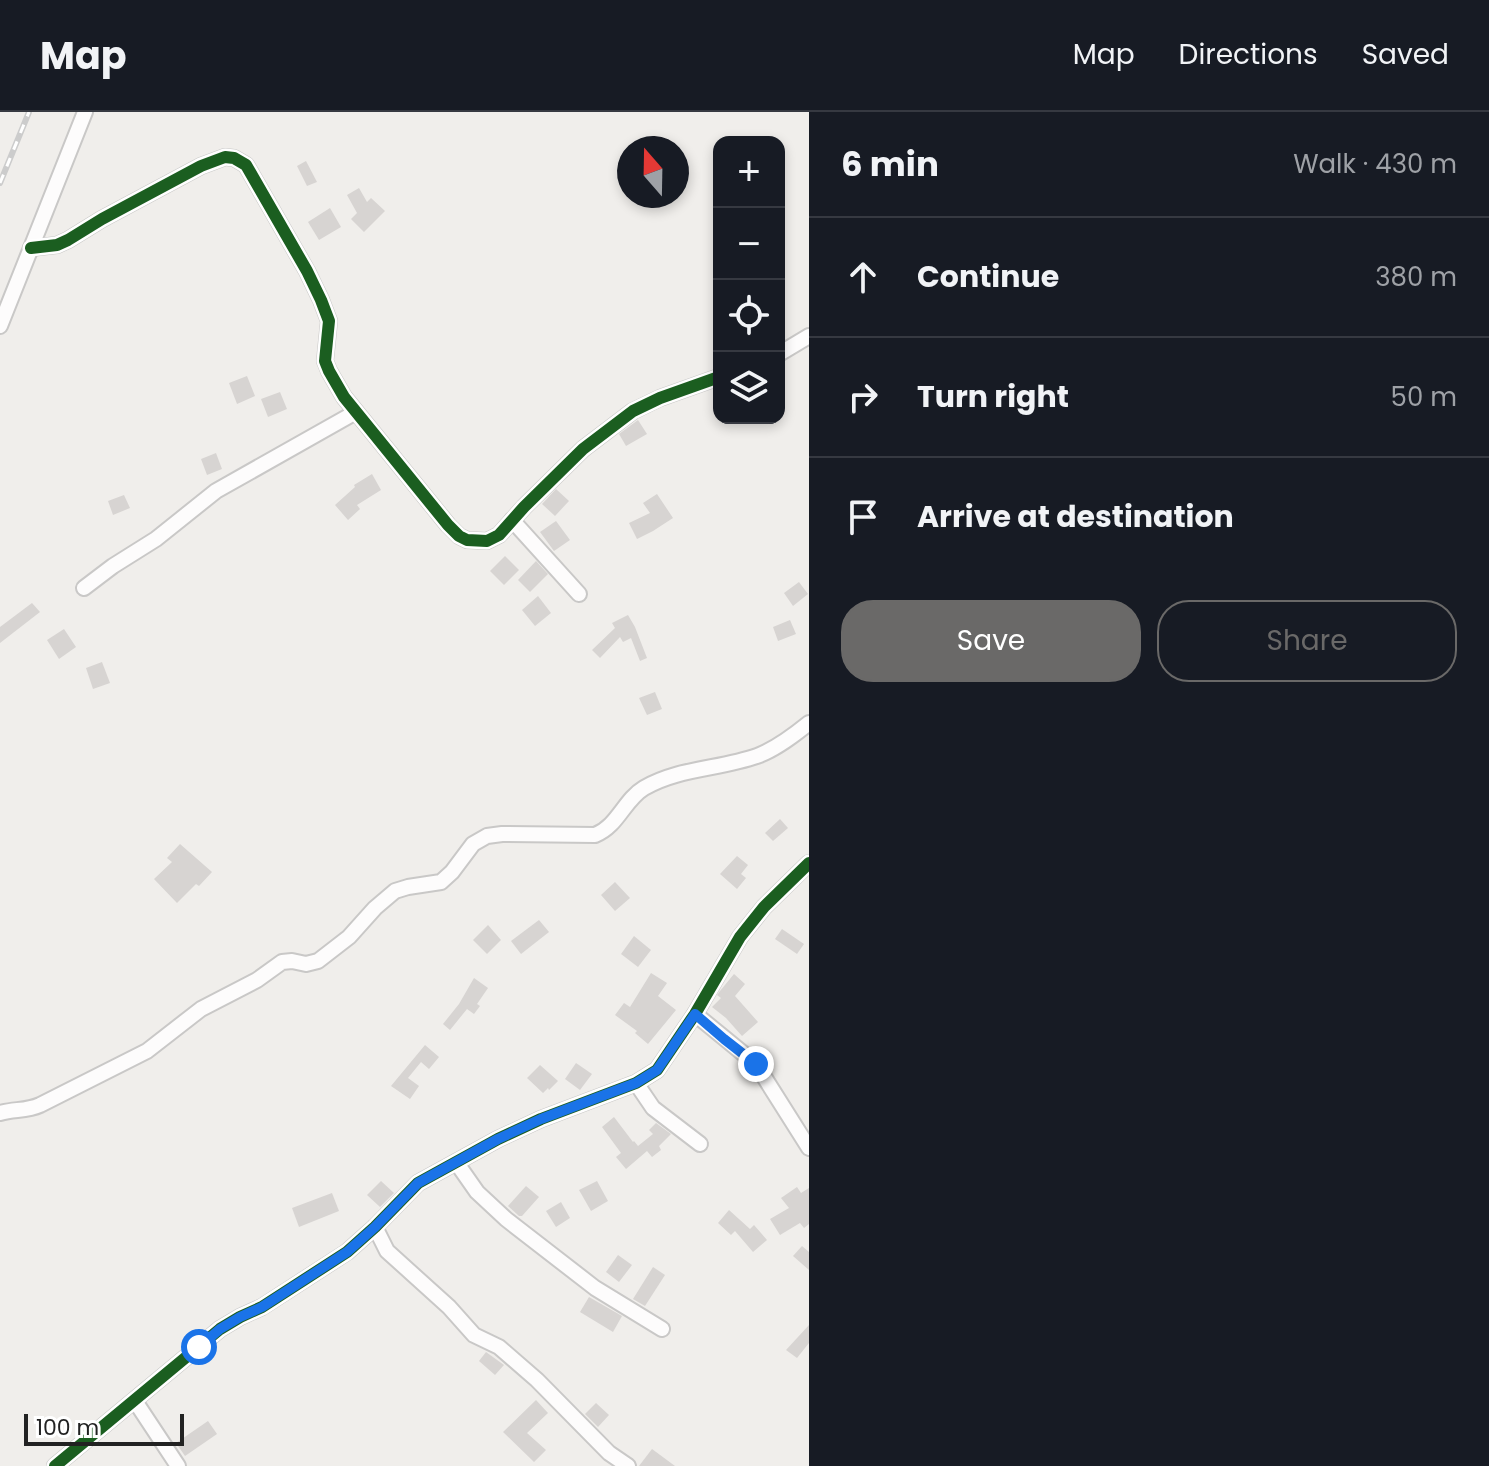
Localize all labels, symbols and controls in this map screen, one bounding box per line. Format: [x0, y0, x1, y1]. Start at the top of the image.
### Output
text: Map [40, 29, 127, 82]
text: Map [1073, 35, 1135, 74]
text: Directions [1179, 35, 1318, 74]
text: Saved [1362, 35, 1449, 74]
north arrow [617, 136, 689, 208]
map controls [713, 136, 785, 424]
button: + [713, 136, 785, 208]
text: 6 min [841, 140, 939, 188]
text: Walk · 430 m [1293, 146, 1457, 182]
button: − [713, 208, 785, 280]
icon: ahead [841, 255, 885, 299]
text: Continue [917, 255, 1059, 298]
text: 380 m [1375, 259, 1457, 295]
button: locate [713, 280, 785, 352]
button: layers [713, 352, 785, 424]
icon: right [841, 375, 885, 419]
text: Turn right [917, 375, 1069, 418]
text: 50 m [1391, 379, 1457, 415]
icon: arrive [841, 495, 885, 539]
text: Arrive at destination [917, 495, 1234, 538]
button: Save [841, 600, 1141, 682]
button: Share [1157, 600, 1457, 682]
route end [738, 1046, 774, 1082]
route start [181, 1329, 217, 1365]
scale bar [24, 1410, 184, 1446]
text: 100 m [36, 1412, 99, 1443]

